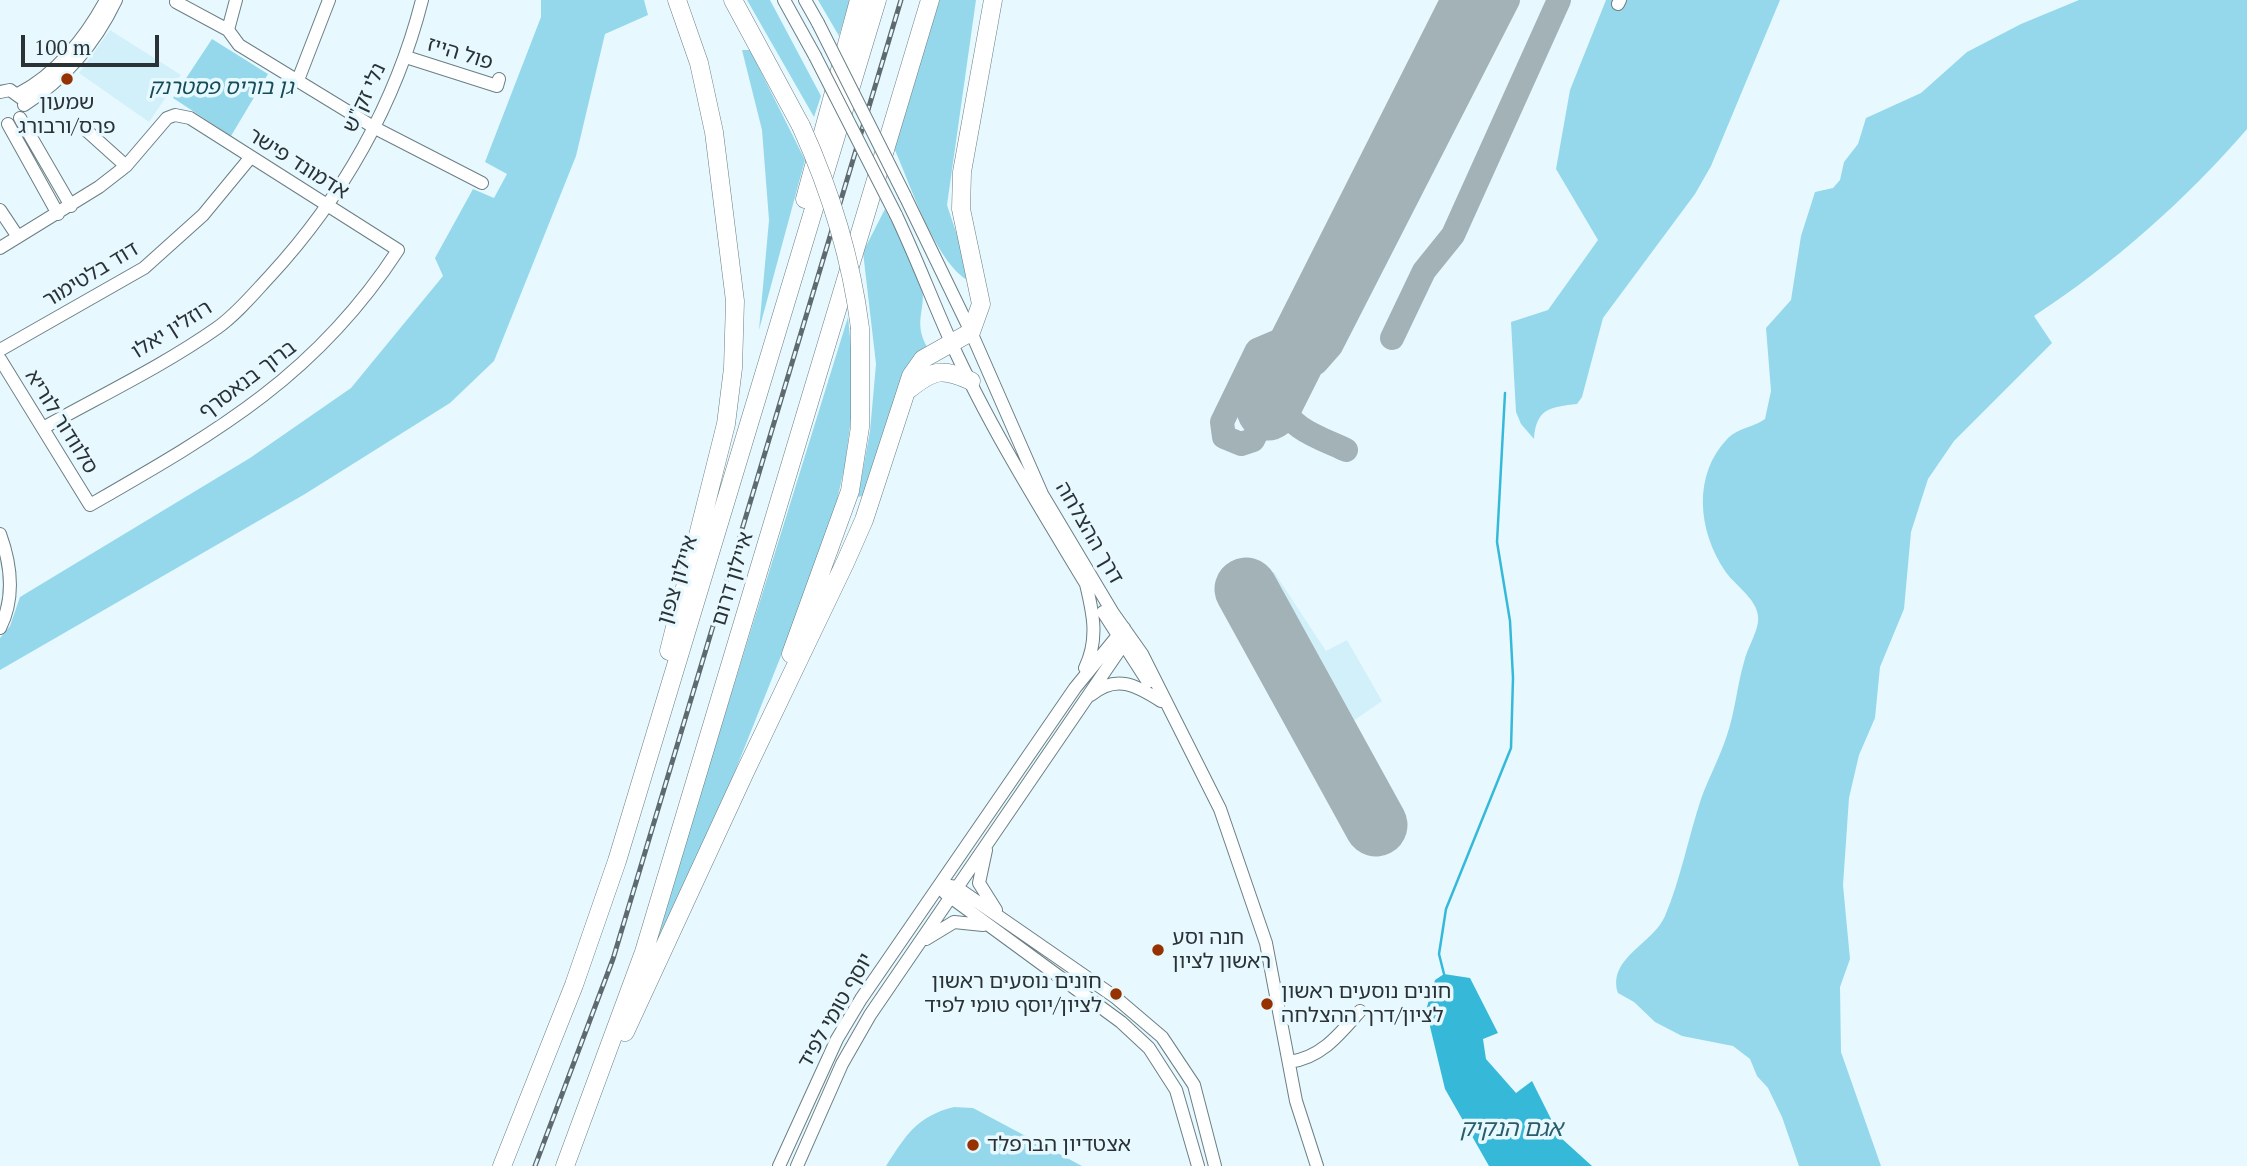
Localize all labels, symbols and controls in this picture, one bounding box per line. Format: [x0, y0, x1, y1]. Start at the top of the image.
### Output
scale bar [24, 21, 163, 65]
street label: פול הייז [424, 32, 496, 76]
text: 100 m [34, 33, 91, 61]
street label: נלי זק"ש [338, 59, 392, 137]
marker: שמעון פרס/ורבורג [59, 71, 75, 87]
park label: גן בוריס פסטרנק [149, 75, 293, 101]
place label: שמעון פרס/ורבורג [18, 90, 116, 140]
street label: אדמונד פישר [243, 123, 353, 205]
street label: דוד בלטימור [39, 237, 143, 313]
street label: רוזלין יאלו [127, 295, 217, 365]
street label: ברוך בנאסרף [194, 335, 302, 425]
street label: סלוודור לוריא [19, 365, 103, 479]
street label: דרך ההצלחה [1050, 477, 1128, 589]
street label: איילון דרום [707, 529, 759, 629]
street label: איילון צפון [653, 533, 703, 627]
place label: חנה וסע ראשון לציון [1172, 925, 1271, 975]
marker: חנה וסע ראשון לציון [1150, 942, 1166, 958]
street label: יוסף טומי לפיד [793, 949, 879, 1073]
place label: חונים נוסעים ראשון לציון/יוסף טומי לפיד [924, 969, 1102, 1019]
place label: חונים נוסעים ראשון לציון/דרך ההצלחה [1281, 979, 1451, 1029]
marker: חונים נוסעים ראשון לציון/יוסף טומי לפיד [1108, 986, 1124, 1002]
marker: חונים נוסעים ראשון לציון/דרך ההצלחה [1259, 996, 1275, 1012]
water label: אגם הנקיק [1459, 1115, 1563, 1143]
place label: אצטדיון הברפלד [987, 1132, 1131, 1158]
marker: אצטדיון הברפלד [965, 1137, 981, 1153]

